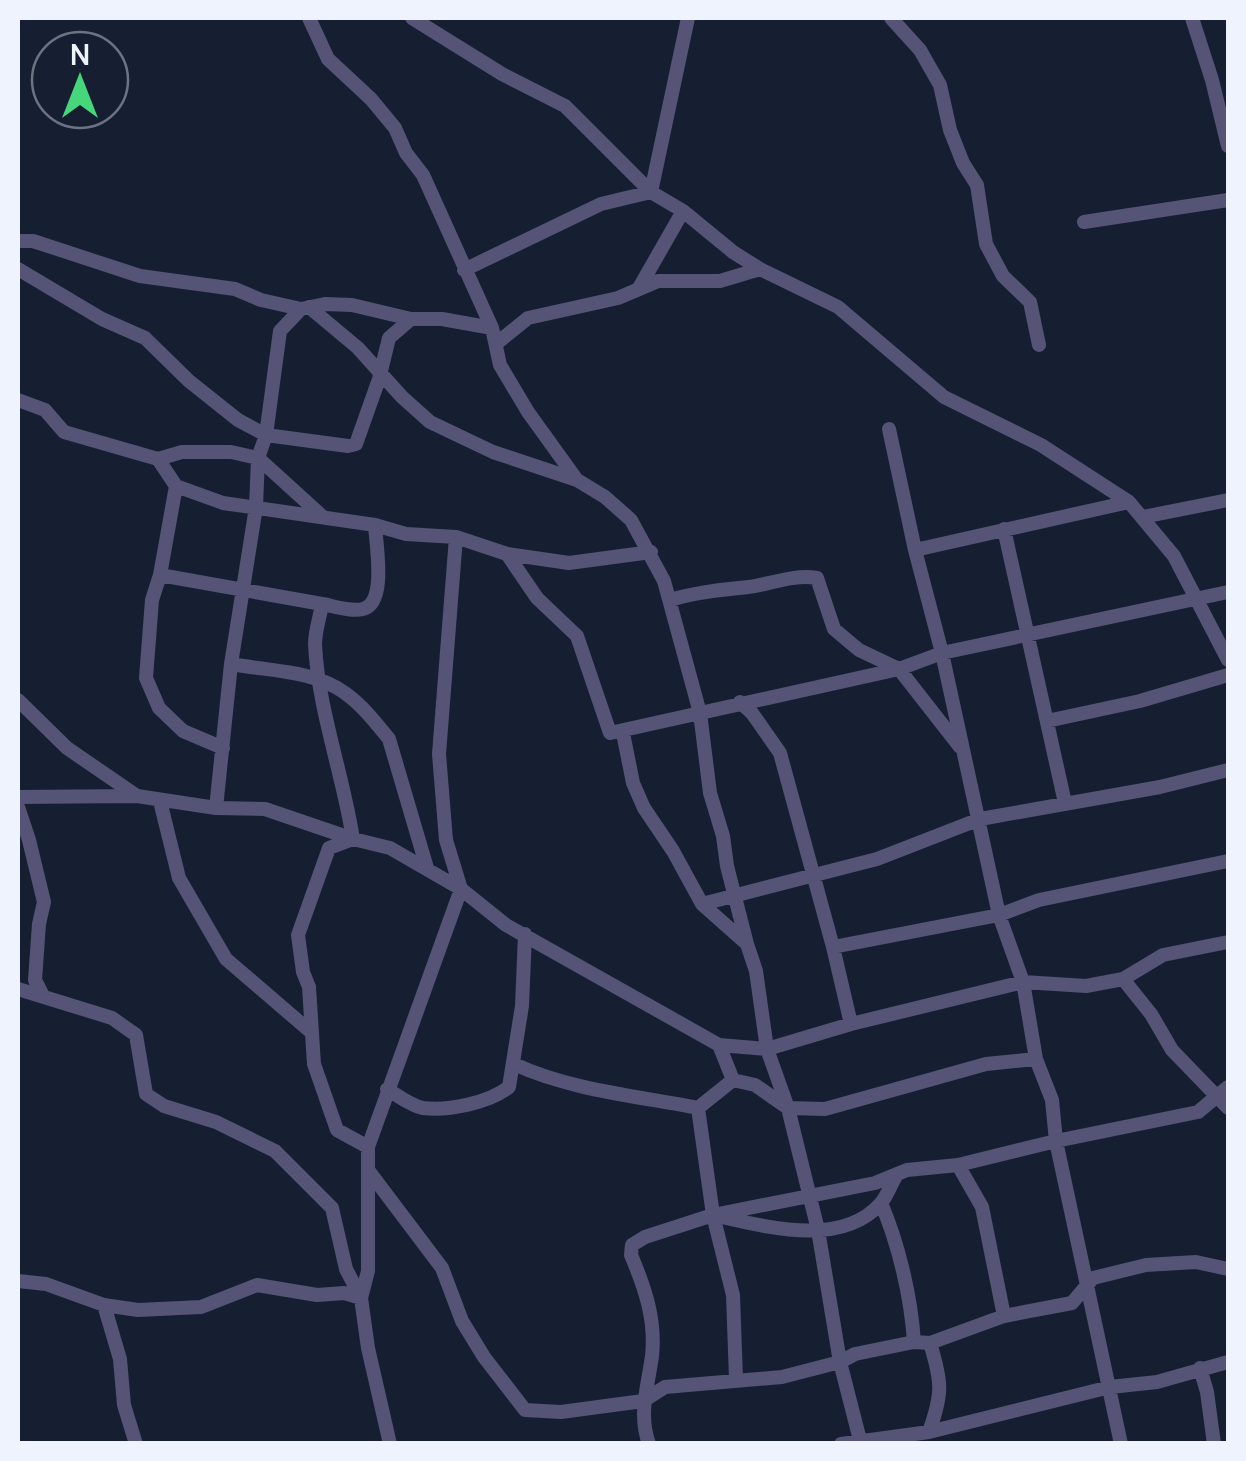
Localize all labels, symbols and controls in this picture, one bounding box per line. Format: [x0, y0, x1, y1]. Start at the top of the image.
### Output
north arrow [30, 30, 130, 130]
text: N [70, 35, 90, 73]

